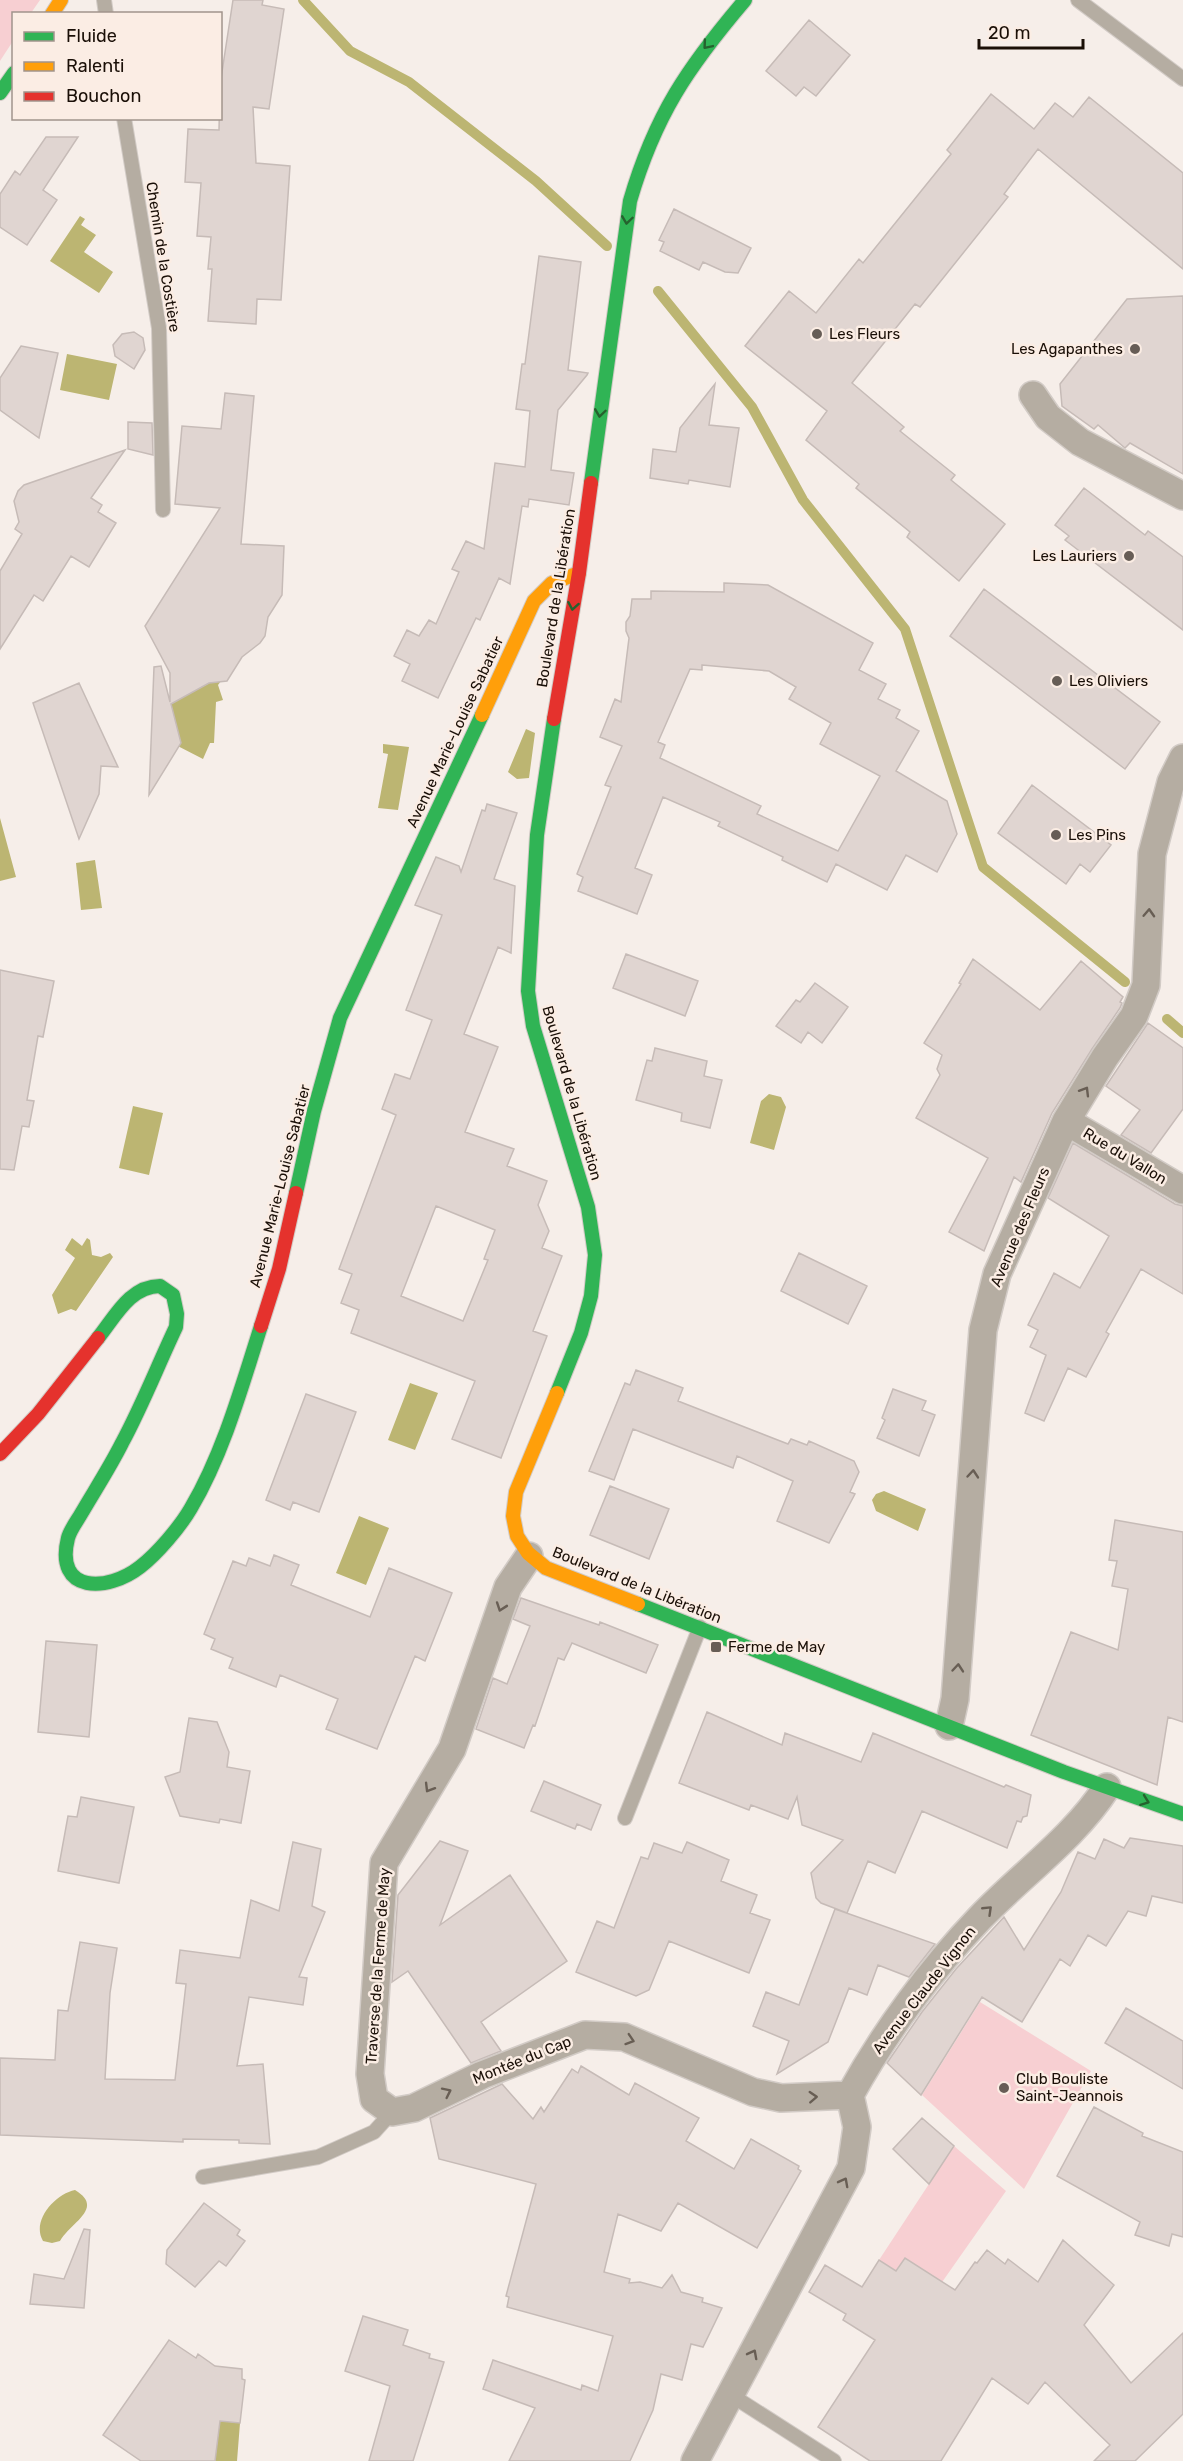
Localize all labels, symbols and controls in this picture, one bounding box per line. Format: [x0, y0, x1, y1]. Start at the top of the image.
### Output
legend [12, 12, 222, 120]
scale bar [979, 12, 1082, 50]
text: 20 m [988, 22, 1030, 44]
text: Fluide [66, 25, 117, 47]
one-way arrow [703, 38, 714, 49]
text: Ralenti [66, 55, 124, 77]
text: Bouchon [66, 85, 141, 107]
street label: Chemin de la Costière [142, 181, 184, 333]
one-way arrow [622, 215, 634, 224]
place label: Les Fleurs [829, 325, 901, 343]
marker: Les Fleurs [810, 327, 824, 341]
place label: Les Agapanthes [1011, 340, 1123, 358]
marker: Les Agapanthes [1128, 342, 1142, 356]
one-way arrow [594, 408, 606, 417]
street label: Boulevard de la Libération [533, 507, 579, 689]
place label: Les Lauriers [1032, 547, 1117, 565]
marker: Les Lauriers [1122, 549, 1136, 563]
one-way arrow [567, 601, 580, 611]
street label: Avenue Marie-Louise Sabatier [403, 633, 507, 830]
place label: Les Oliviers [1069, 672, 1148, 690]
marker: Les Oliviers [1050, 674, 1064, 688]
place label: Les Pins [1068, 826, 1126, 844]
marker: Les Pins [1049, 828, 1063, 842]
one-way arrow [1142, 908, 1155, 917]
street label: Boulevard de la Libération [538, 1004, 606, 1182]
street label: Avenue Marie-Louise Sabatier [246, 1082, 314, 1290]
one-way arrow [1077, 1087, 1089, 1097]
street label: Rue du Vallon [1080, 1124, 1170, 1188]
street label: Avenue des Fleurs [987, 1164, 1053, 1289]
one-way arrow [967, 1469, 980, 1478]
street label: Boulevard de la Libération [550, 1543, 724, 1627]
one-way arrow [496, 1602, 508, 1612]
place label: Ferme de May [728, 1638, 825, 1656]
marker: Ferme de May [709, 1640, 723, 1654]
one-way arrow [951, 1664, 964, 1673]
one-way arrow [424, 1782, 436, 1792]
one-way arrow [1139, 1793, 1150, 1806]
street label: Traverse de la Ferme de May [362, 1867, 394, 2065]
one-way arrow [982, 1906, 992, 1917]
street label: Avenue Claude Vignon [869, 1923, 979, 2057]
street label: Montée du Cap [470, 2032, 574, 2088]
one-way arrow [624, 2033, 635, 2045]
place label: Club Bouliste Saint-Jeannois [1016, 2070, 1124, 2105]
marker: Club Bouliste Saint-Jeannois [997, 2081, 1011, 2095]
one-way arrow [440, 2088, 451, 2100]
one-way arrow [809, 2091, 818, 2104]
one-way arrow [837, 2177, 848, 2188]
one-way arrow [746, 2350, 757, 2360]

